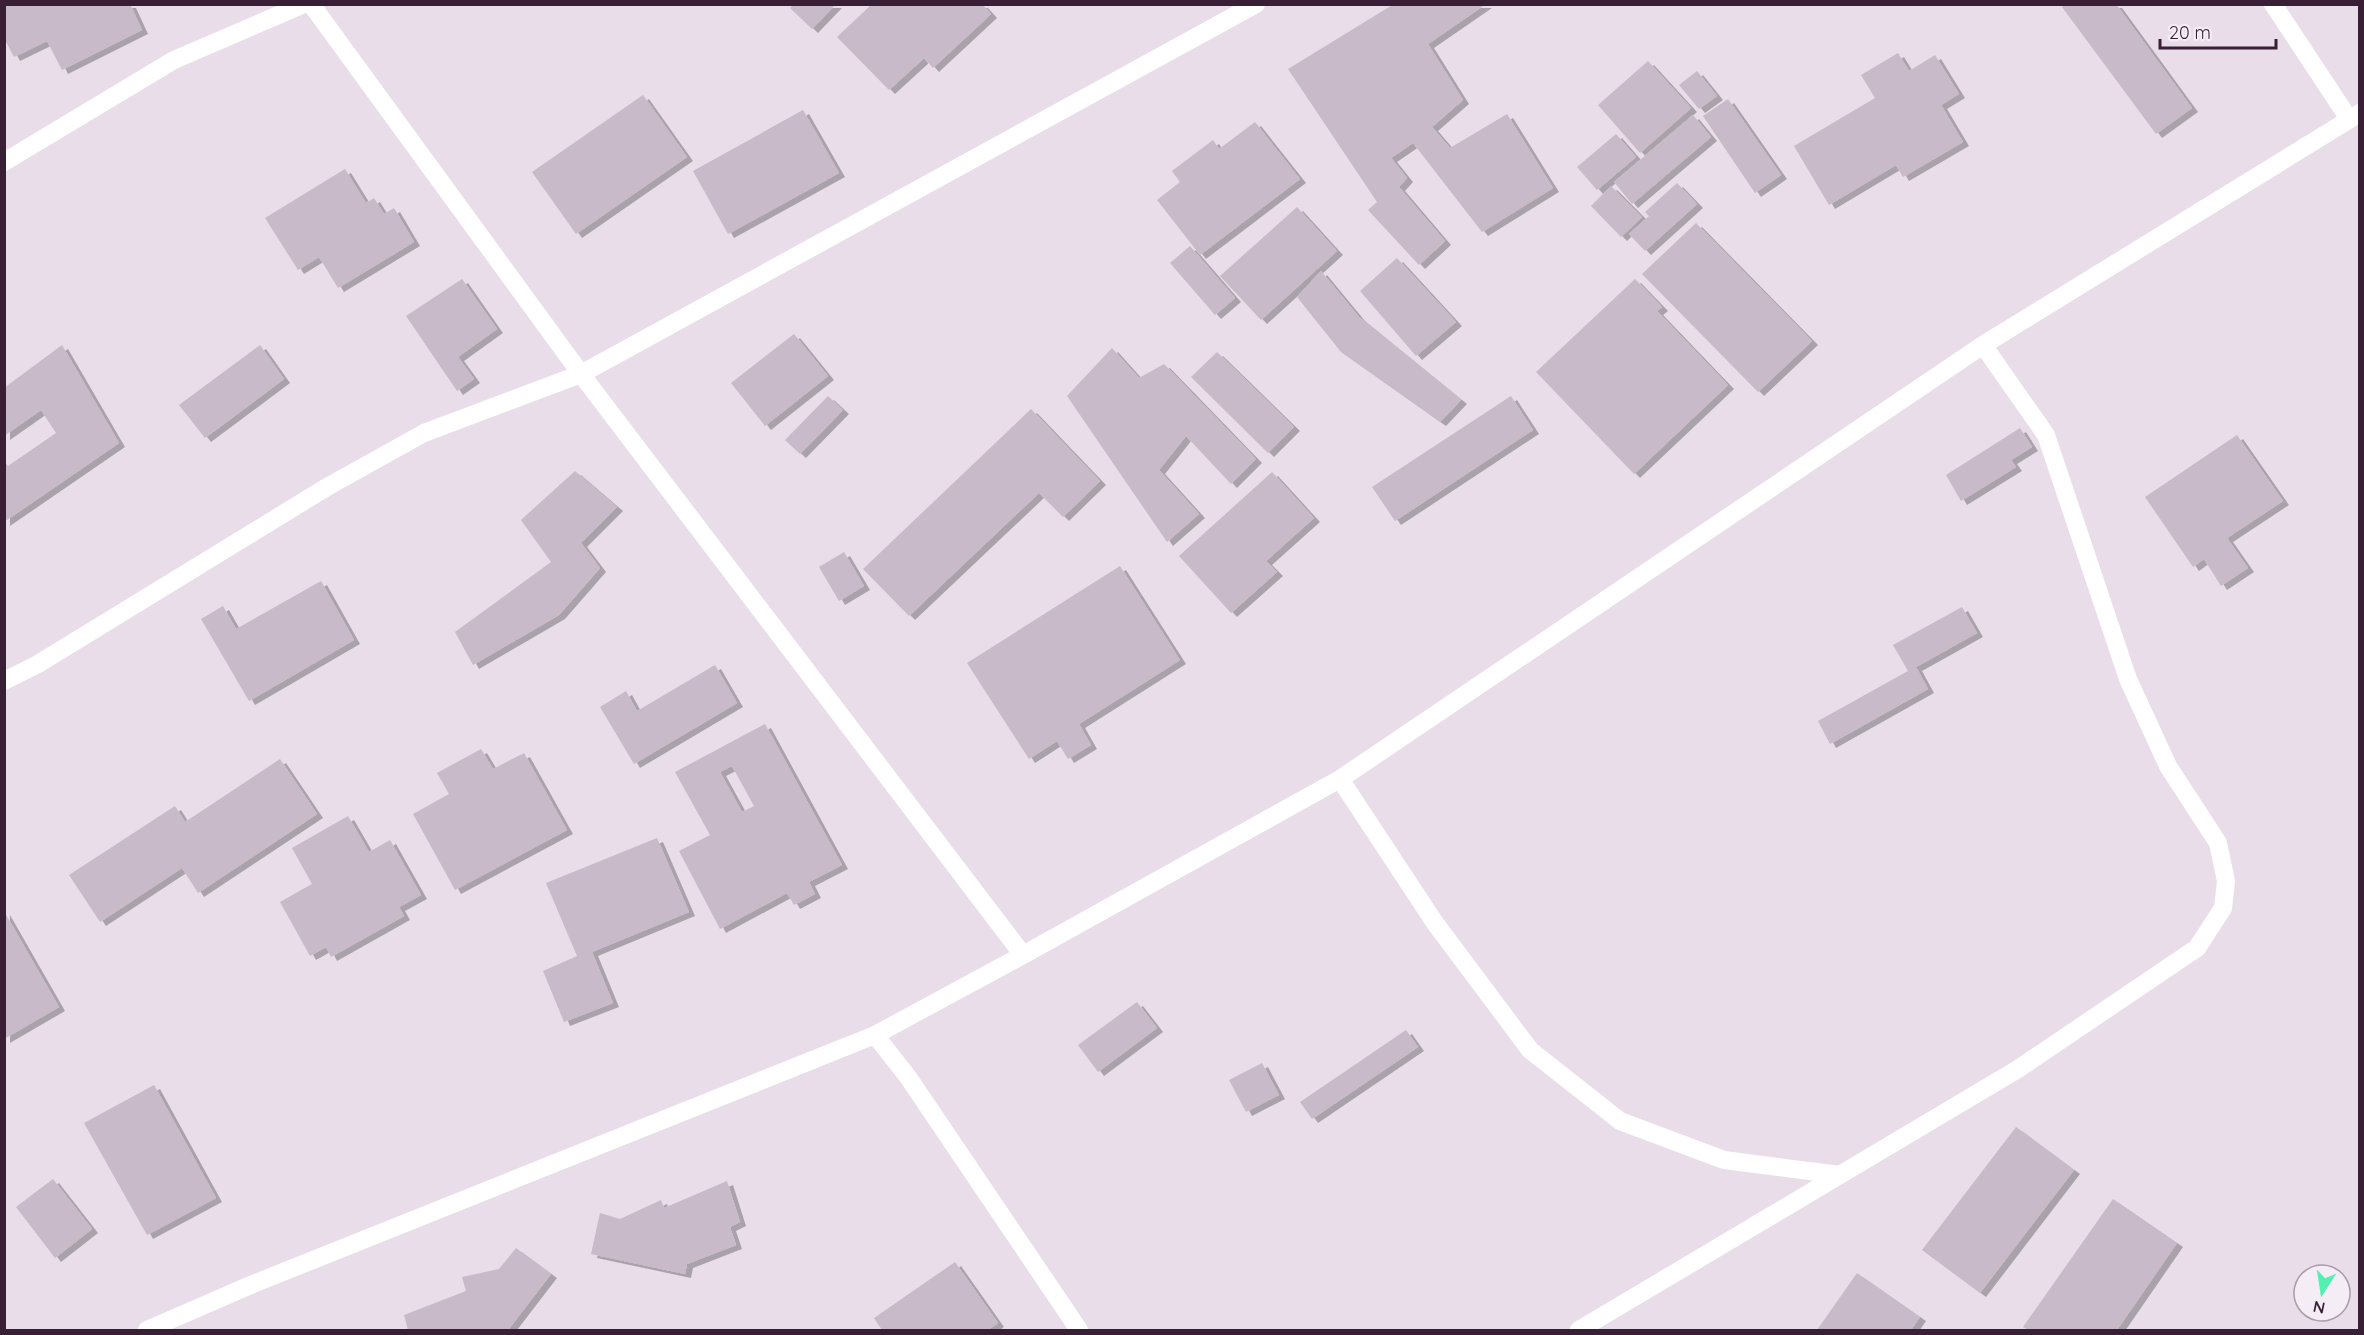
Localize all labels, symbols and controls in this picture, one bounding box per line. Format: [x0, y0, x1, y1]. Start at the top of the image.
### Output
scale bar [2160, 12, 2276, 50]
text: 20 m [2169, 21, 2211, 44]
north arrow [2292, 1263, 2352, 1323]
text: N [2311, 1297, 2327, 1319]

